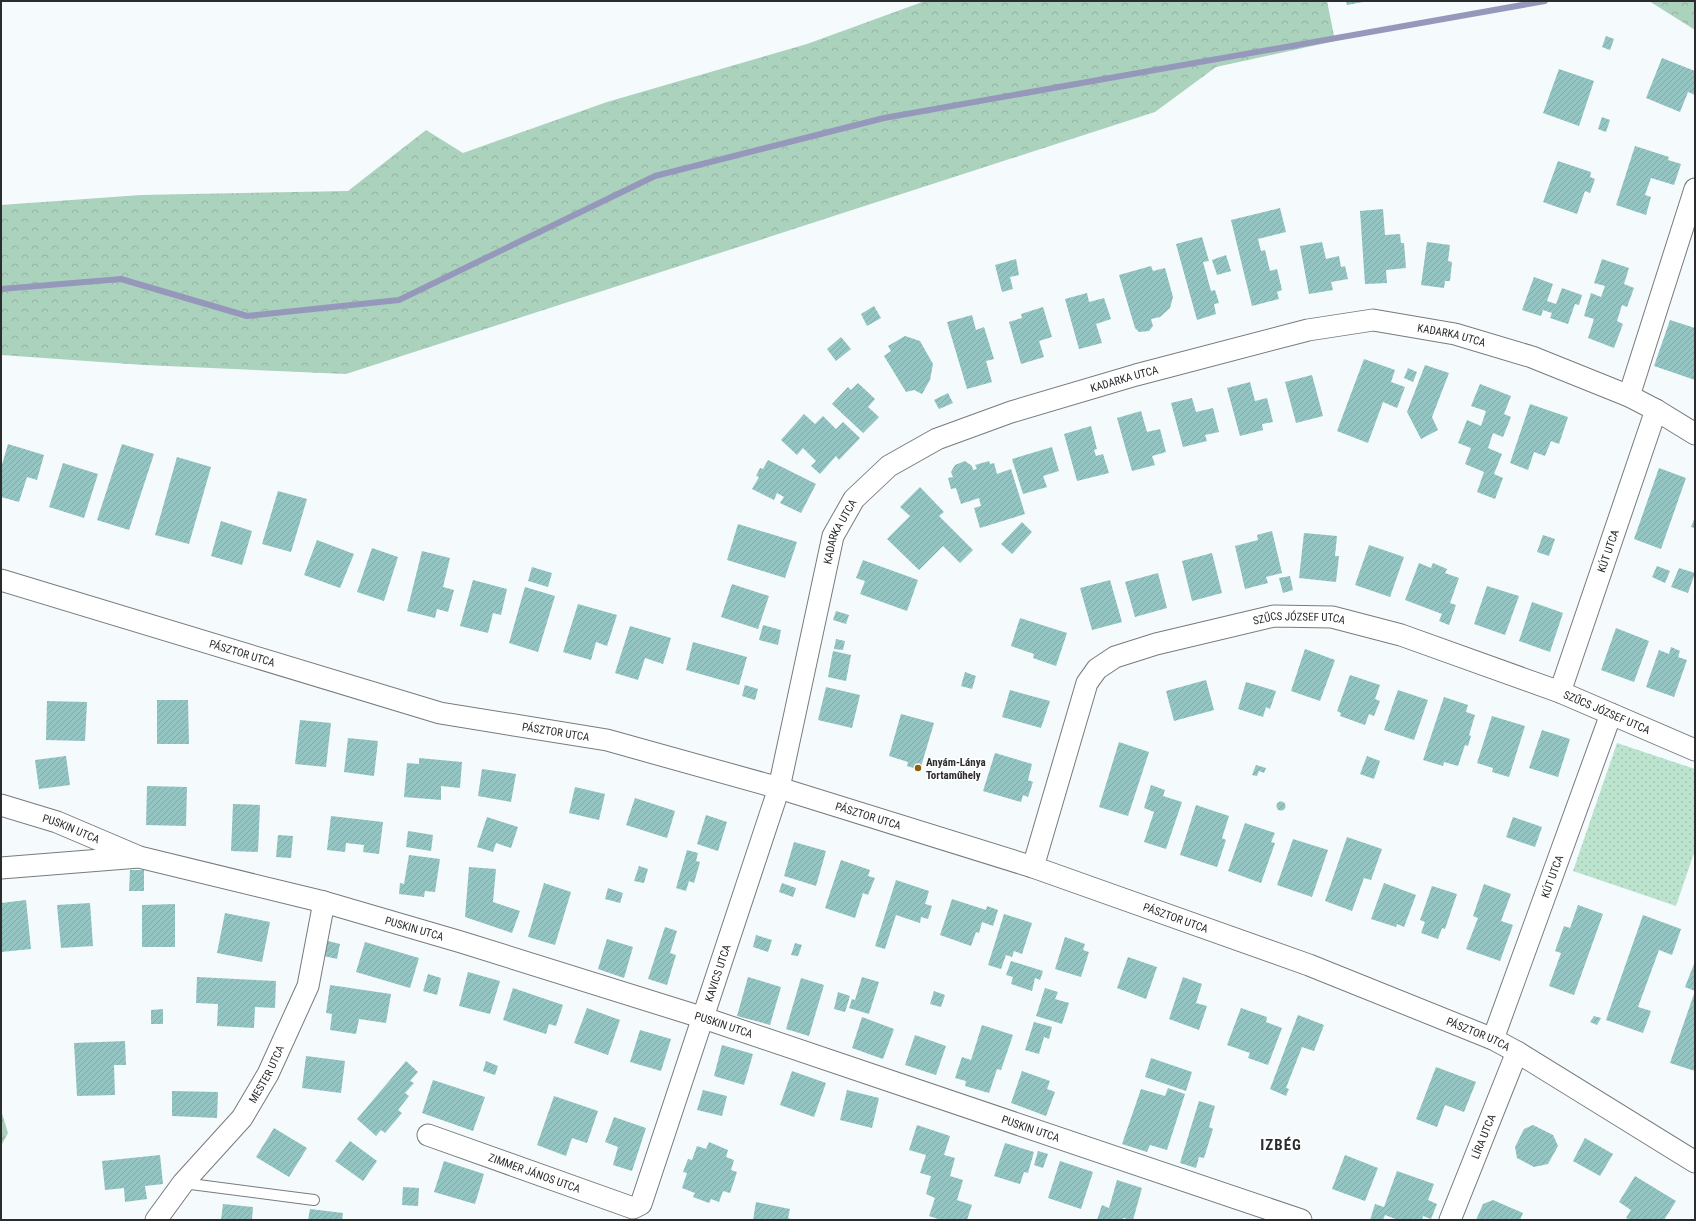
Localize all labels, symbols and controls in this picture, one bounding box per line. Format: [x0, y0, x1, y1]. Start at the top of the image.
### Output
street label: KADARKA UTCA [1416, 322, 1488, 350]
street label: KADARKA UTCA [1089, 363, 1160, 395]
street label: KADARKA UTCA [821, 496, 860, 565]
street label: KÚT UTCA [1595, 527, 1622, 574]
street label: SZŰCS JÓZSEF UTCA [1252, 610, 1347, 628]
street label: PÁSZTOR UTCA [208, 637, 277, 670]
street label: SZŰCS JÓZSEF UTCA [1561, 688, 1653, 737]
street label: PÁSZTOR UTCA [521, 720, 591, 744]
place label: Anyám-Lánya Tortaműhely [926, 756, 986, 782]
marker: Anyám-Lánya Tortaműhely [913, 763, 923, 773]
street label: PÁSZTOR UTCA [834, 800, 903, 833]
street label: PUSKIN UTCA [41, 812, 102, 847]
street label: KÚT UTCA [1539, 853, 1566, 900]
street label: PÁSZTOR UTCA [1141, 901, 1211, 936]
street label: PUSKIN UTCA [383, 914, 446, 944]
street label: KAVICS UTCA [703, 942, 734, 1003]
street label: PUSKIN UTCA [693, 1009, 755, 1041]
street label: PÁSZTOR UTCA [1444, 1015, 1513, 1054]
street label: MESTER UTCA [246, 1043, 287, 1105]
street label: LÍRA UTCA [1469, 1112, 1499, 1161]
street label: PUSKIN UTCA [1000, 1113, 1062, 1145]
district label: IZBÉG [1260, 1136, 1302, 1154]
street label: ZIMMER JÁNOS UTCA [487, 1151, 583, 1196]

